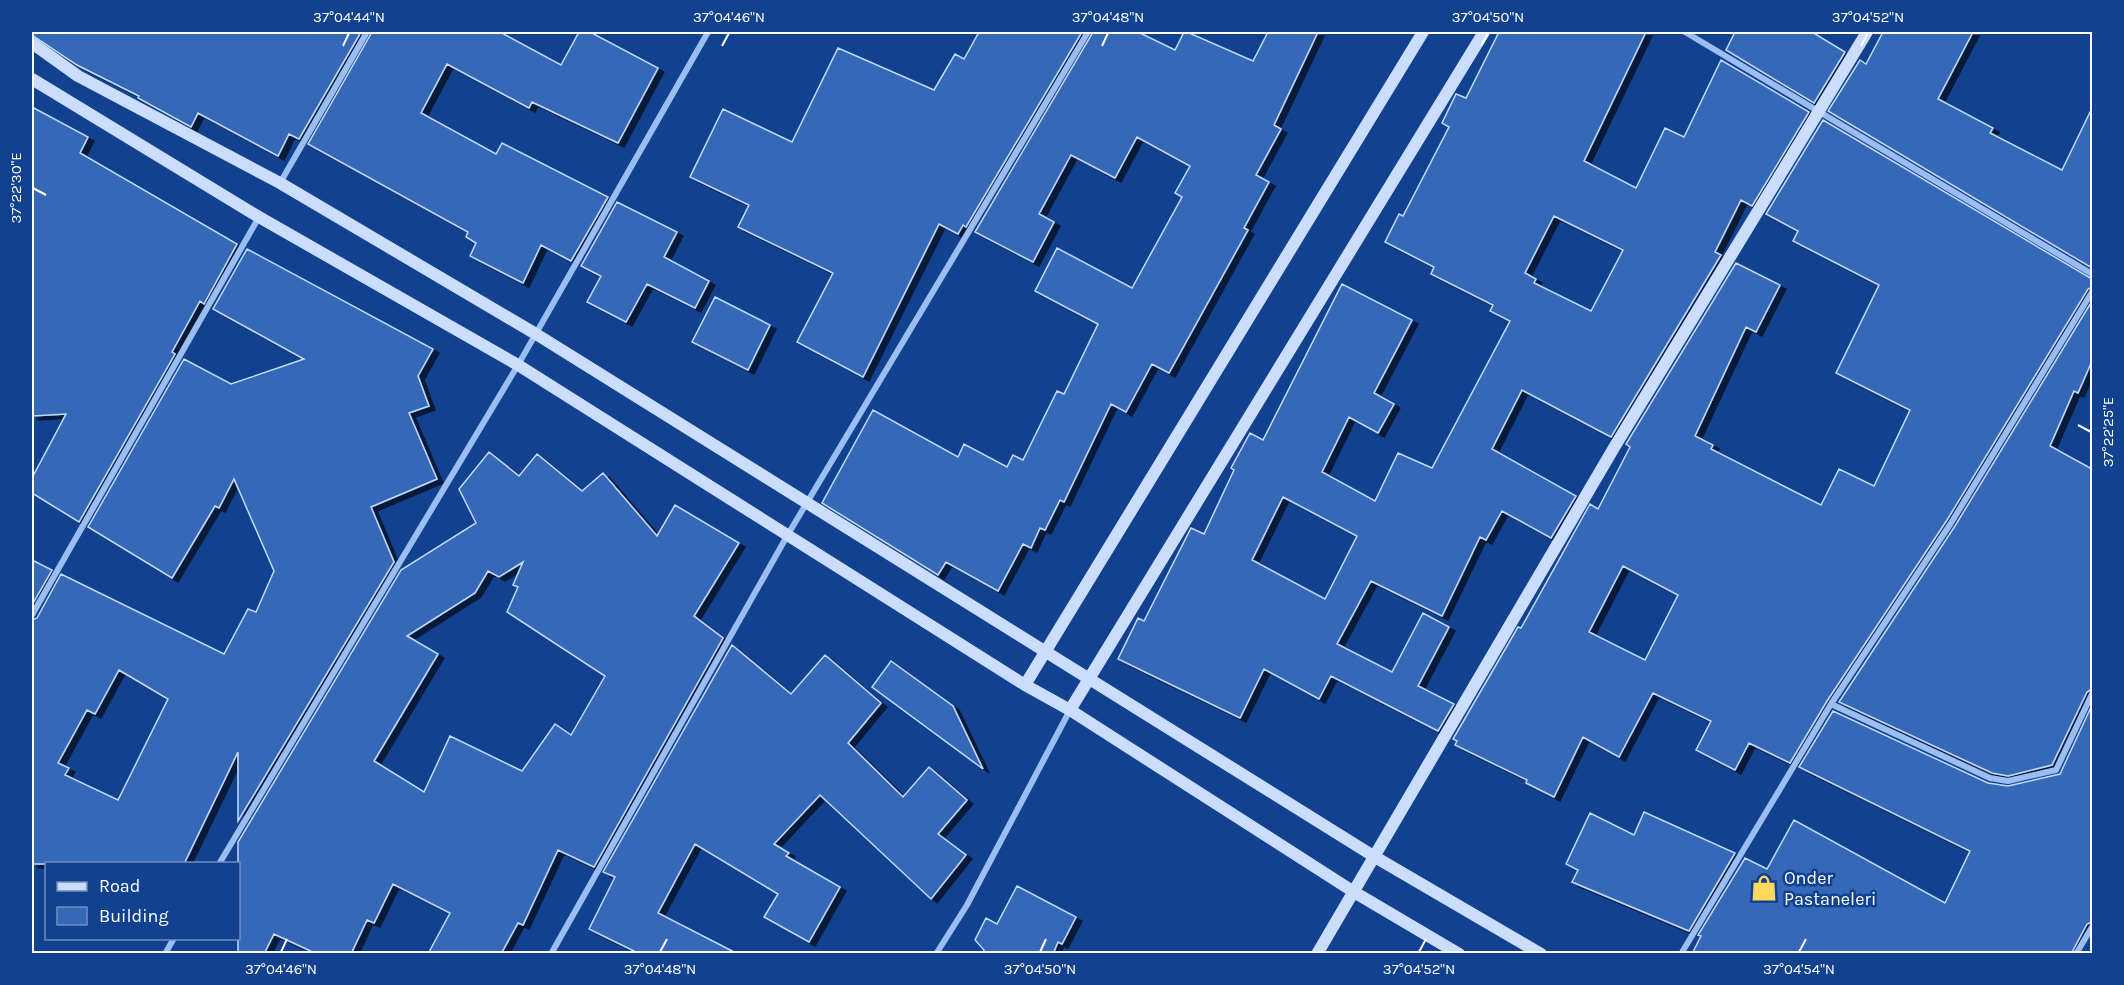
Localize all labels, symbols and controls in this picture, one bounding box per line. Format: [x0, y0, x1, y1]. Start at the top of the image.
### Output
text: 37°04'44"N [313, 8, 385, 26]
text: 37°04'46"N [693, 8, 765, 26]
text: 37°04'48"N [1072, 8, 1144, 26]
text: 37°04'50"N [1452, 8, 1524, 26]
text: 37°04'52"N [1832, 8, 1904, 26]
text: 37°22'30"E [7, 152, 25, 224]
text: 37°22'25"E [2099, 397, 2117, 467]
legend [45, 862, 240, 940]
place label: Onder Pastaneleri [1784, 867, 1876, 910]
shop icon: Onder Pastaneleri [1749, 873, 1779, 903]
text: Road [99, 875, 140, 897]
text: Building [99, 905, 169, 927]
text: 37°04'46"N [245, 960, 317, 978]
text: 37°04'48"N [624, 960, 696, 978]
text: 37°04'50"N [1004, 960, 1076, 978]
text: 37°04'52"N [1383, 960, 1455, 978]
text: 37°04'54"N [1763, 960, 1835, 978]

